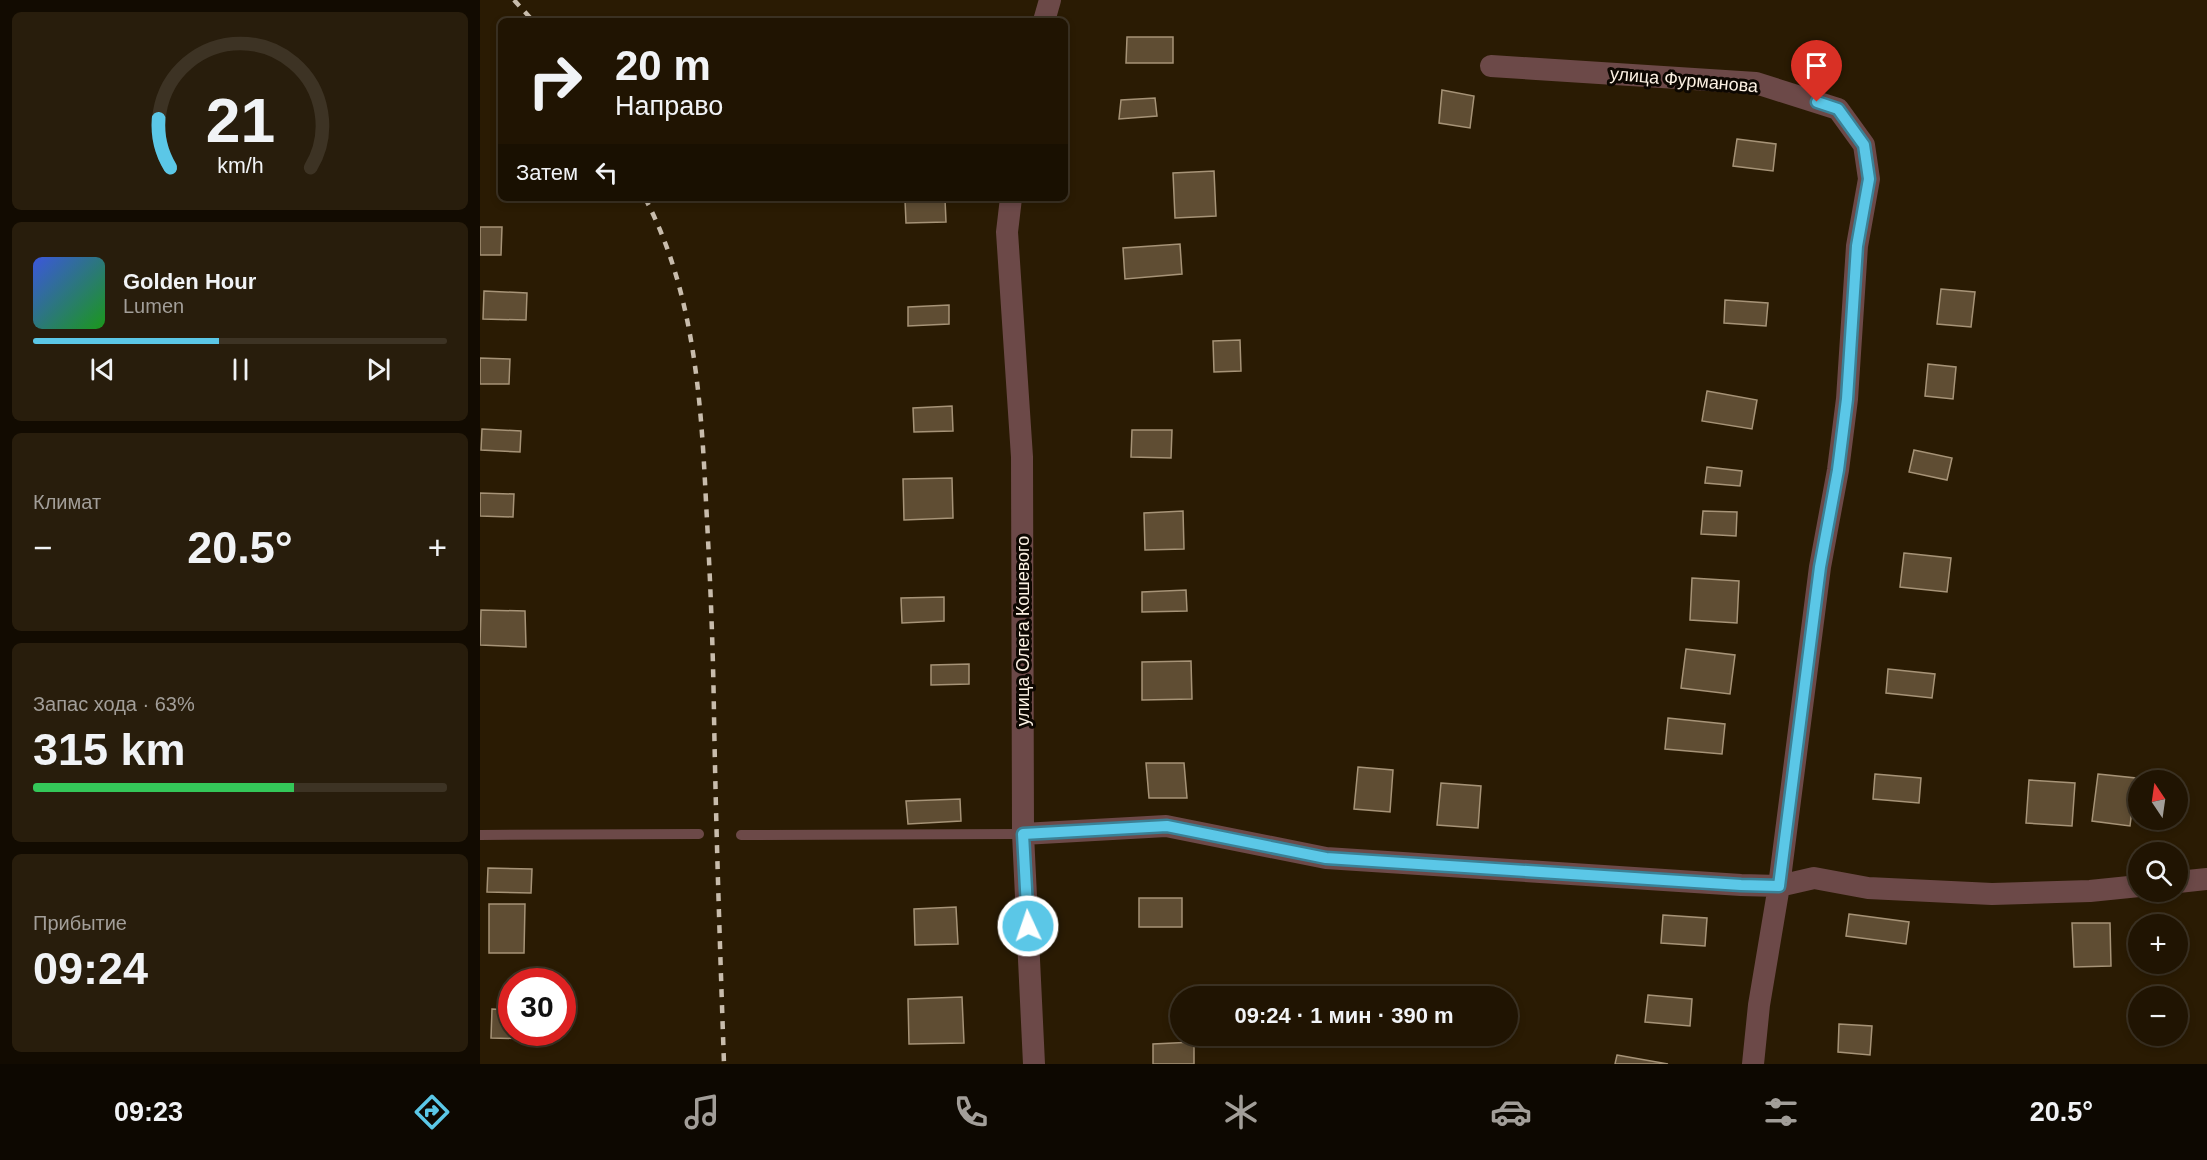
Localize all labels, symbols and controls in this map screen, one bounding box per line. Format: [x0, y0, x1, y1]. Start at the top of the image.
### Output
pin [1791, 40, 1842, 102]
icon: right [516, 42, 594, 120]
text: 20 m [615, 42, 711, 89]
icon: arrive [1800, 49, 1833, 82]
street label: улица Фурманова [1609, 64, 1760, 97]
text: 21 [205, 86, 275, 155]
text: Направо [615, 91, 723, 121]
text: km/h [217, 155, 263, 179]
icon: left [590, 156, 623, 189]
text: Затем [516, 160, 578, 185]
text: Golden Hour [123, 269, 256, 294]
text: Lumen [123, 295, 184, 317]
icon: previous [86, 353, 119, 386]
icon: pause [224, 353, 257, 386]
icon: next [362, 353, 395, 386]
text: Климат [33, 491, 101, 513]
text: 20.5° [187, 522, 293, 573]
text: − [33, 529, 52, 566]
text: + [428, 529, 447, 566]
street label: улица Олега Кошевого [1013, 536, 1033, 726]
text: Запас хода · 63% [33, 693, 195, 715]
text: 315 km [33, 724, 186, 775]
north arrow [2128, 770, 2188, 830]
map controls [2128, 770, 2188, 1046]
button: search [2128, 842, 2188, 902]
position arrow [996, 894, 1060, 958]
text: Прибытие [33, 912, 127, 934]
button: + [2128, 914, 2188, 974]
text: 09:24 [33, 943, 148, 994]
speed limit sign: 30 [498, 968, 576, 1046]
button: − [2128, 986, 2188, 1046]
text: 09:24 · 1 мин · 390 m [1234, 1003, 1454, 1028]
icon: directions [411, 1091, 453, 1133]
icon: music [681, 1091, 723, 1133]
icon: phone [950, 1091, 992, 1133]
icon: climate [1220, 1091, 1262, 1133]
icon: car [1490, 1091, 1532, 1133]
icon: filters [1760, 1091, 1802, 1133]
text: 09:23 [114, 1097, 183, 1127]
text: 20.5° [2030, 1097, 2093, 1127]

